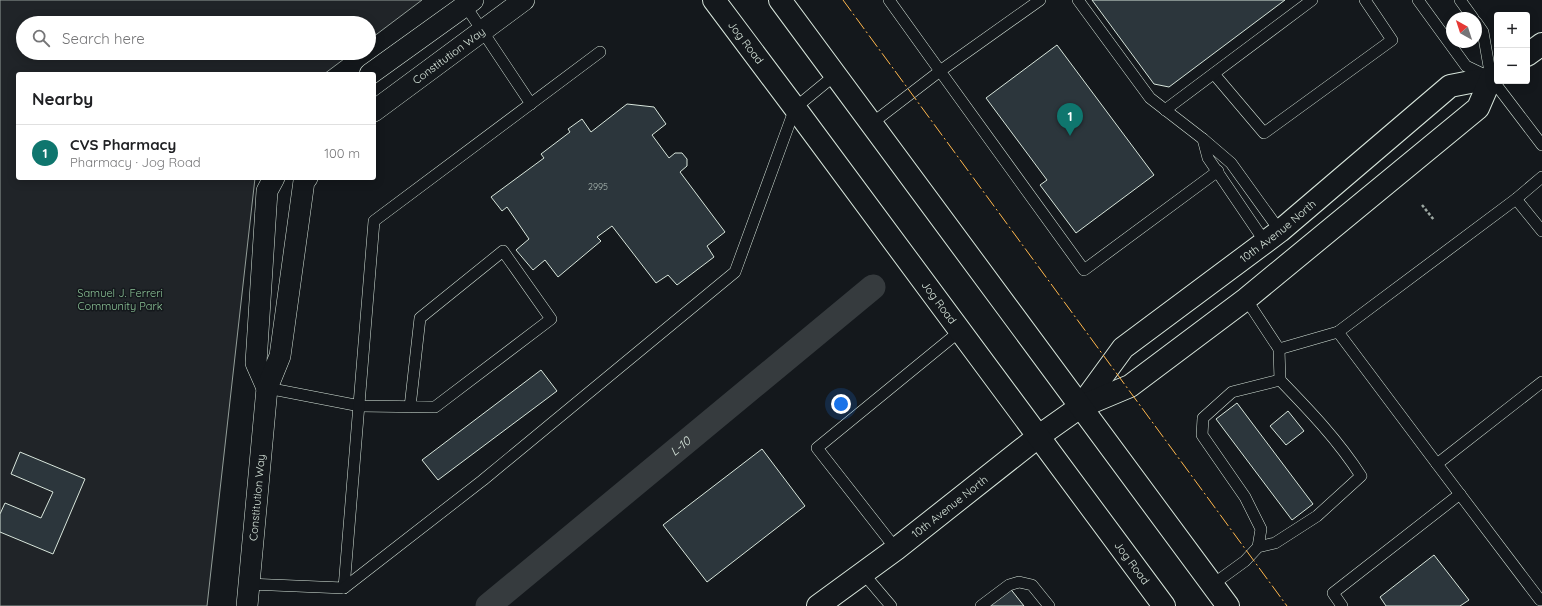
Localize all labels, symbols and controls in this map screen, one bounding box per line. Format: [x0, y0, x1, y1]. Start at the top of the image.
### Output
north arrow [1446, 12, 1482, 48]
map controls [1494, 12, 1530, 84]
button: + [1494, 12, 1530, 48]
search box [16, 16, 376, 60]
street label: Jog Road [725, 18, 766, 67]
street label: Constitution Way [410, 24, 488, 87]
icon: search [30, 27, 52, 49]
text: Search here [62, 29, 145, 48]
button: − [1494, 48, 1530, 84]
text: Nearby [32, 88, 93, 109]
pin: 1 [1057, 103, 1083, 136]
text: CVS Pharmacy [70, 135, 176, 154]
text: 1 [42, 145, 48, 161]
text: 100 m [324, 145, 360, 161]
text: Pharmacy · Jog Road [70, 154, 201, 170]
house number: 2995 [588, 181, 608, 192]
street label: 10th Avenue North [1237, 197, 1319, 266]
street label: Jog Road [919, 278, 960, 327]
park label: Samuel J. Ferreri Community Park [77, 286, 163, 313]
your location [831, 394, 851, 414]
water label: L-10 [667, 433, 694, 459]
street label: Constitution Way [246, 453, 268, 541]
street label: 10th Avenue North [909, 472, 991, 541]
street label: Jog Road [1111, 538, 1153, 587]

